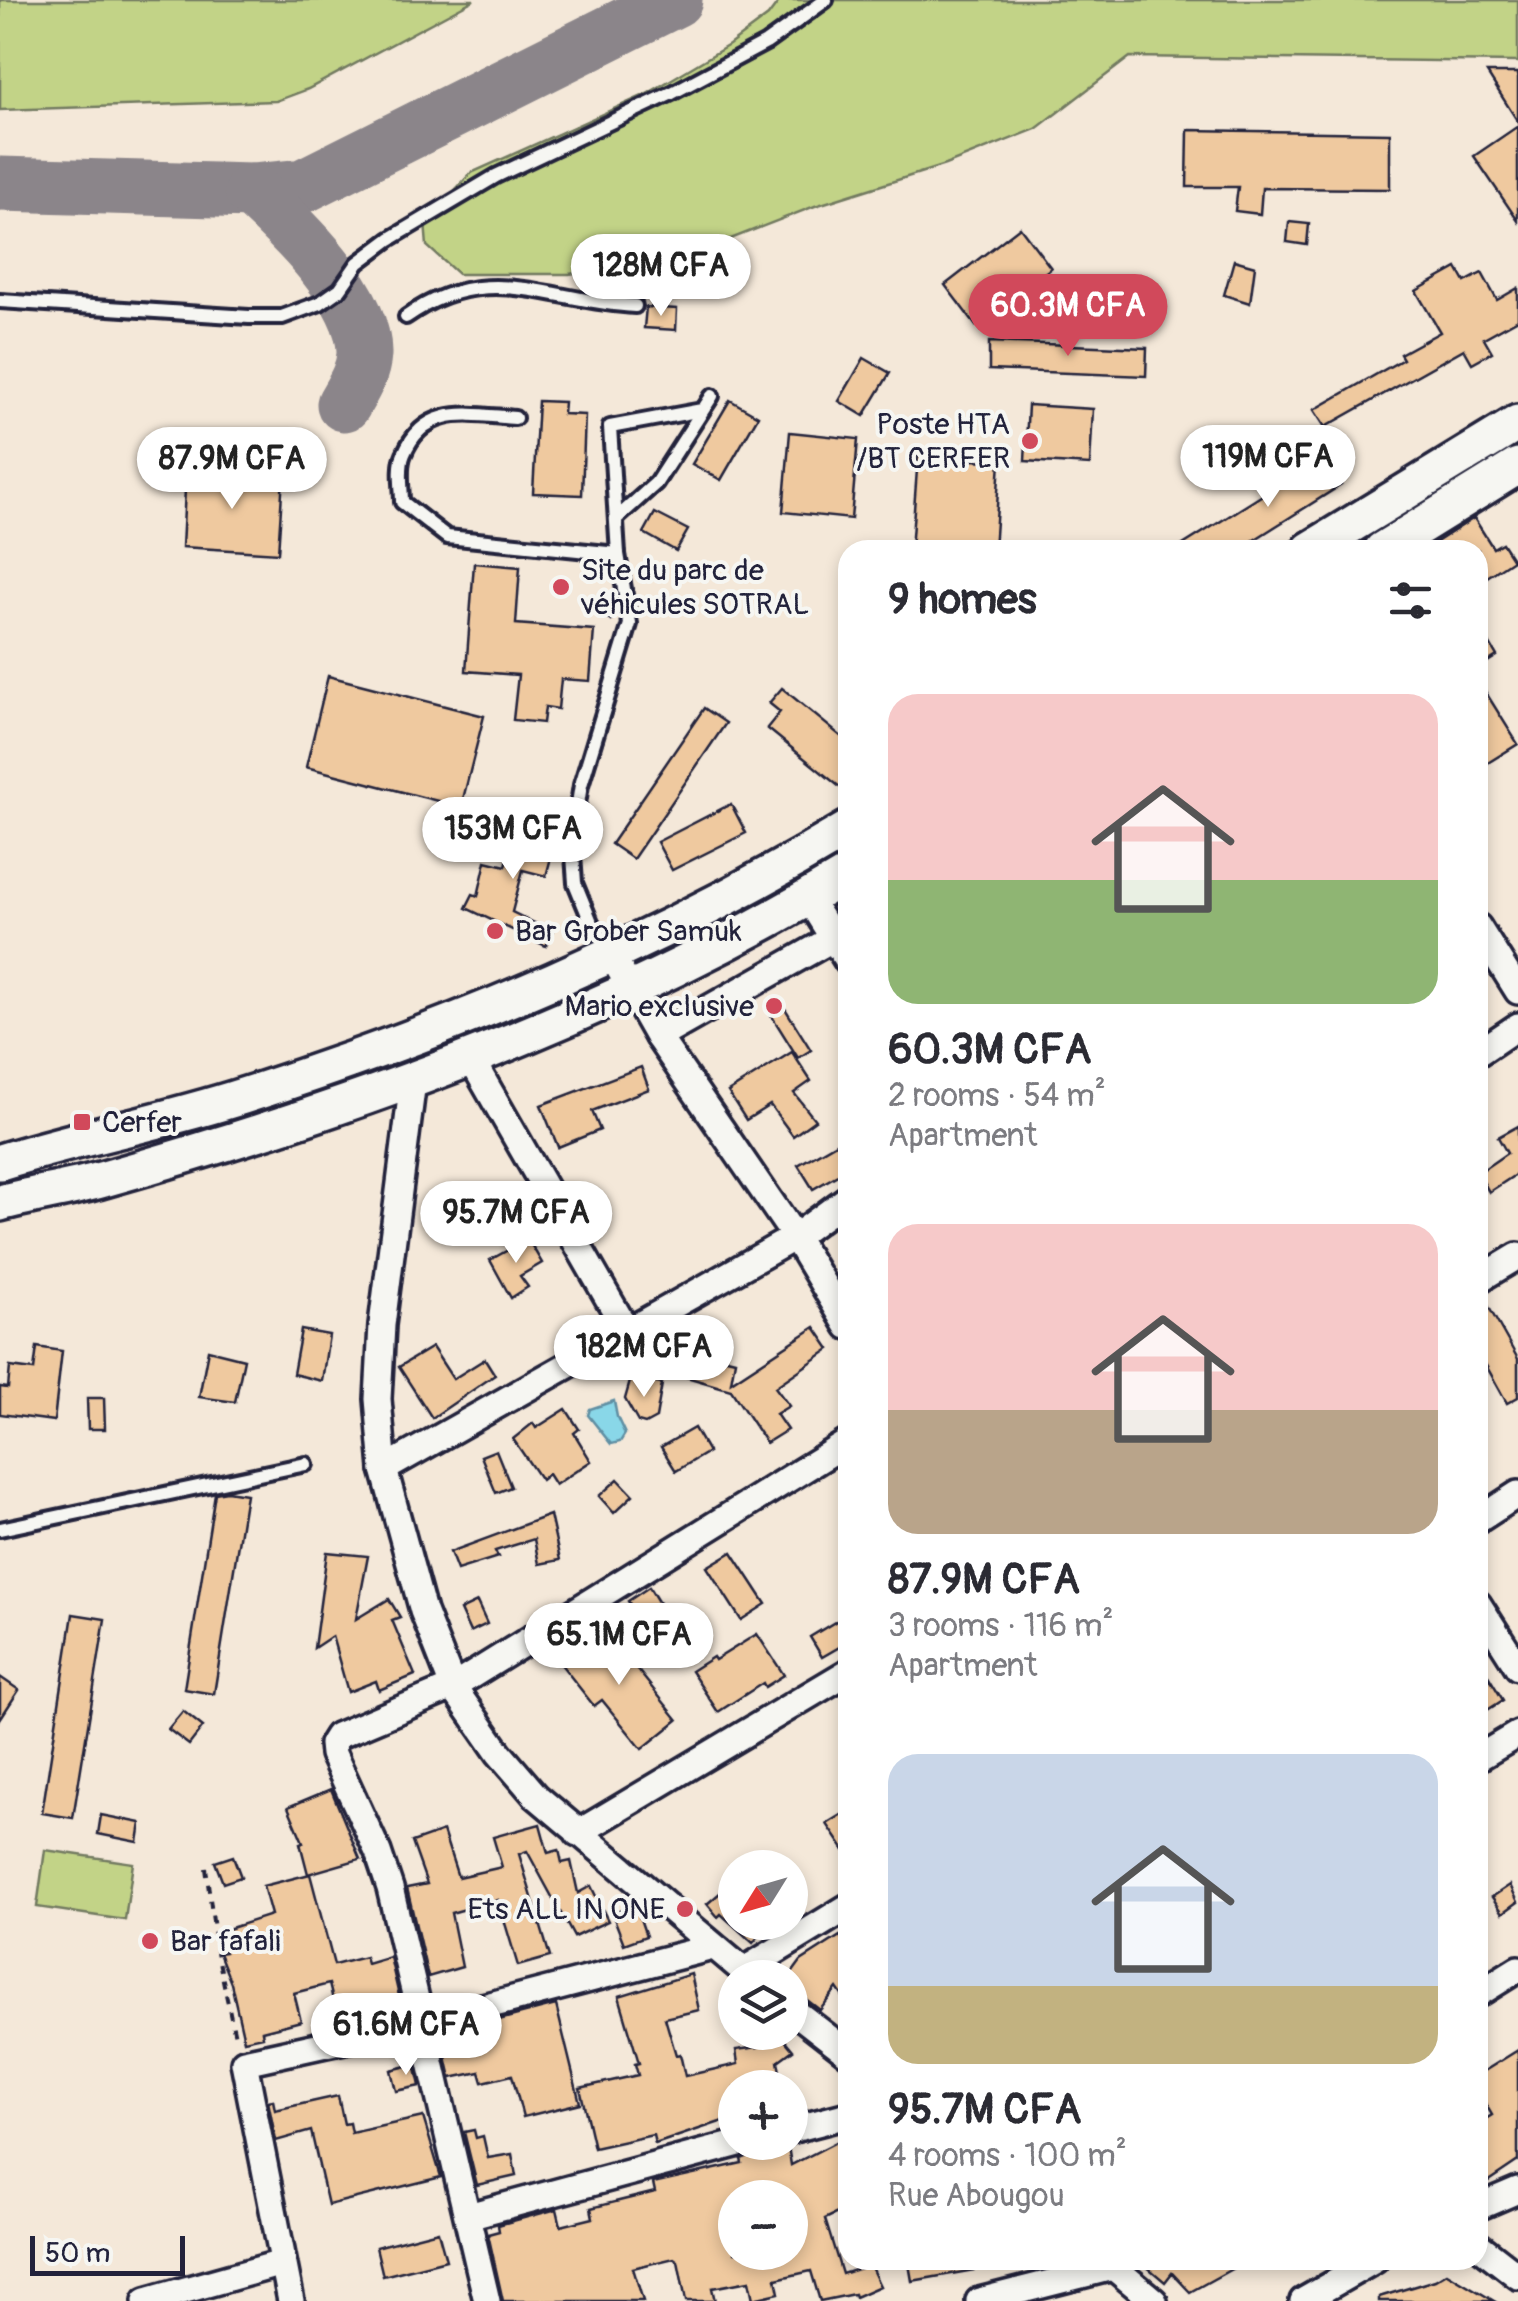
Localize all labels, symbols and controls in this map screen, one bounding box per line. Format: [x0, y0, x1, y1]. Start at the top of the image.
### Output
pin: 128M CFA [558, 234, 764, 319]
text: 128M CFA [593, 246, 729, 286]
pin: 60.3M CFA [954, 274, 1182, 359]
text: 60.3M CFA [990, 286, 1146, 326]
place label: Poste HTA /BT CERFER [857, 406, 1010, 477]
pin: 119M CFA [1165, 425, 1371, 510]
pin: 87.9M CFA [118, 427, 346, 512]
marker: Poste HTA /BT CERFER [1019, 430, 1041, 452]
text: 119M CFA [1202, 437, 1334, 477]
text: 87.9M CFA [159, 439, 305, 479]
place label: Site du parc de véhicules SOTRAL [580, 552, 809, 623]
icon: filters [1383, 573, 1438, 628]
text: 9 homes [888, 574, 1037, 626]
marker: Site du parc de véhicules SOTRAL [550, 576, 572, 598]
icon: home [1073, 759, 1253, 939]
pin: 153M CFA [410, 797, 616, 882]
text: 153M CFA [444, 809, 582, 849]
place label: Bar Grober Samuk [515, 913, 742, 950]
marker: Bar Grober Samuk [484, 920, 506, 942]
place label: Mario exclusive [565, 988, 754, 1025]
marker: Mario exclusive [763, 995, 785, 1017]
text: 60.3M CFA [888, 1024, 1092, 1076]
text: 2 rooms · 54 m² [888, 1076, 1106, 1116]
place label: Cerfer [102, 1104, 182, 1141]
marker: Cerfer [71, 1111, 93, 1133]
text: Apartment [888, 1116, 1037, 1156]
pin: 95.7M CFA [402, 1181, 630, 1266]
text: 95.7M CFA [442, 1193, 590, 1233]
icon: home [1073, 1289, 1253, 1469]
pin: 182M CFA [541, 1315, 747, 1400]
text: 182M CFA [576, 1327, 712, 1367]
text: 87.9M CFA [888, 1554, 1080, 1606]
pin: 65.1M CFA [505, 1603, 733, 1688]
text: 3 rooms · 116 m² [888, 1606, 1113, 1646]
text: 65.1M CFA [546, 1615, 692, 1655]
text: Apartment [888, 1646, 1037, 1686]
icon: home [1073, 1819, 1253, 1999]
north arrow [718, 1850, 808, 1940]
map controls [718, 1850, 808, 2270]
place label: Ets ALL IN ONE [467, 1891, 665, 1928]
marker: Ets ALL IN ONE [674, 1898, 696, 1920]
place label: Bar fafali [170, 1923, 281, 1960]
marker: Bar fafali [139, 1930, 161, 1952]
button: layers [718, 1960, 808, 2050]
pin: 61.6M CFA [292, 1993, 520, 2078]
text: 61.6M CFA [333, 2005, 479, 2045]
button: + [718, 2070, 808, 2160]
text: 95.7M CFA [888, 2084, 1082, 2136]
text: 4 rooms · 100 m² [888, 2136, 1127, 2176]
text: Rue Abougou [888, 2176, 1064, 2216]
button: − [718, 2180, 808, 2270]
scale bar [30, 2231, 185, 2276]
text: 50 m [45, 2236, 110, 2271]

